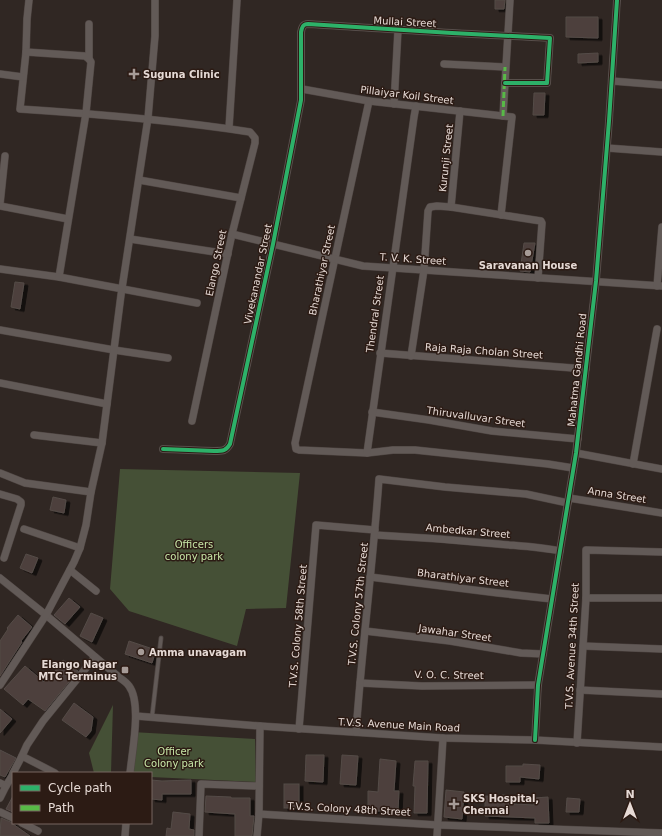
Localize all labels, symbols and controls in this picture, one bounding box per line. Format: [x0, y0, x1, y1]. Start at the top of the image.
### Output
street label: Mullai Street [373, 15, 437, 29]
marker: Suguna Clinic [128, 68, 140, 80]
place label: Suguna Clinic [143, 69, 220, 80]
street label: Pillaiyar Koil Street [360, 84, 454, 106]
street label: Kurunji Street [437, 123, 455, 193]
street label: Vivekanandar Street [242, 223, 274, 325]
street label: Bharathiyar Street [307, 224, 337, 316]
street label: Elango Street [204, 229, 228, 297]
marker: Saravanan House [523, 248, 533, 258]
street label: T. V. K. Street [378, 251, 447, 267]
place label: Saravanan House [479, 260, 577, 271]
street label: Thendral Street [364, 275, 386, 354]
street label: Mahatma Gandhi Road [566, 313, 588, 427]
street label: Raja Raja Cholan Street [425, 341, 543, 361]
street label: Thiruvalluvar Street [425, 405, 526, 429]
street label: Anna Street [587, 485, 647, 505]
street label: Ambedkar Street [425, 522, 511, 540]
park label: Officers colony park [165, 539, 223, 562]
street label: T.V.S. Colony 57th Street [346, 542, 370, 667]
street label: T.V.S. Colony 58th Street [287, 564, 309, 689]
street label: Bharathiyar Street [417, 567, 510, 589]
street label: T.V.S. Avenue 34th Street [563, 583, 581, 710]
street label: Jawahar Street [417, 622, 492, 644]
marker: Amma unavagam [136, 647, 146, 657]
place label: Amma unavagam [149, 647, 246, 658]
place label: Elango Nagar MTC Terminus [38, 659, 117, 682]
marker: Elango Nagar MTC Terminus [120, 665, 130, 675]
street label: V. O. C. Street [414, 669, 484, 681]
street label: T.V.S. Avenue Main Road [337, 716, 460, 734]
park label: Officer Colony park [144, 746, 204, 769]
legend [12, 772, 152, 824]
text: Cycle path [48, 781, 112, 795]
north arrow [610, 784, 650, 824]
text: N [625, 788, 635, 801]
place label: SKS Hospital, Chennai [463, 793, 539, 816]
marker: SKS Hospital, Chennai [448, 798, 460, 810]
street label: T.V.S. Colony 48th Street [286, 800, 411, 818]
text: Path [48, 801, 74, 815]

